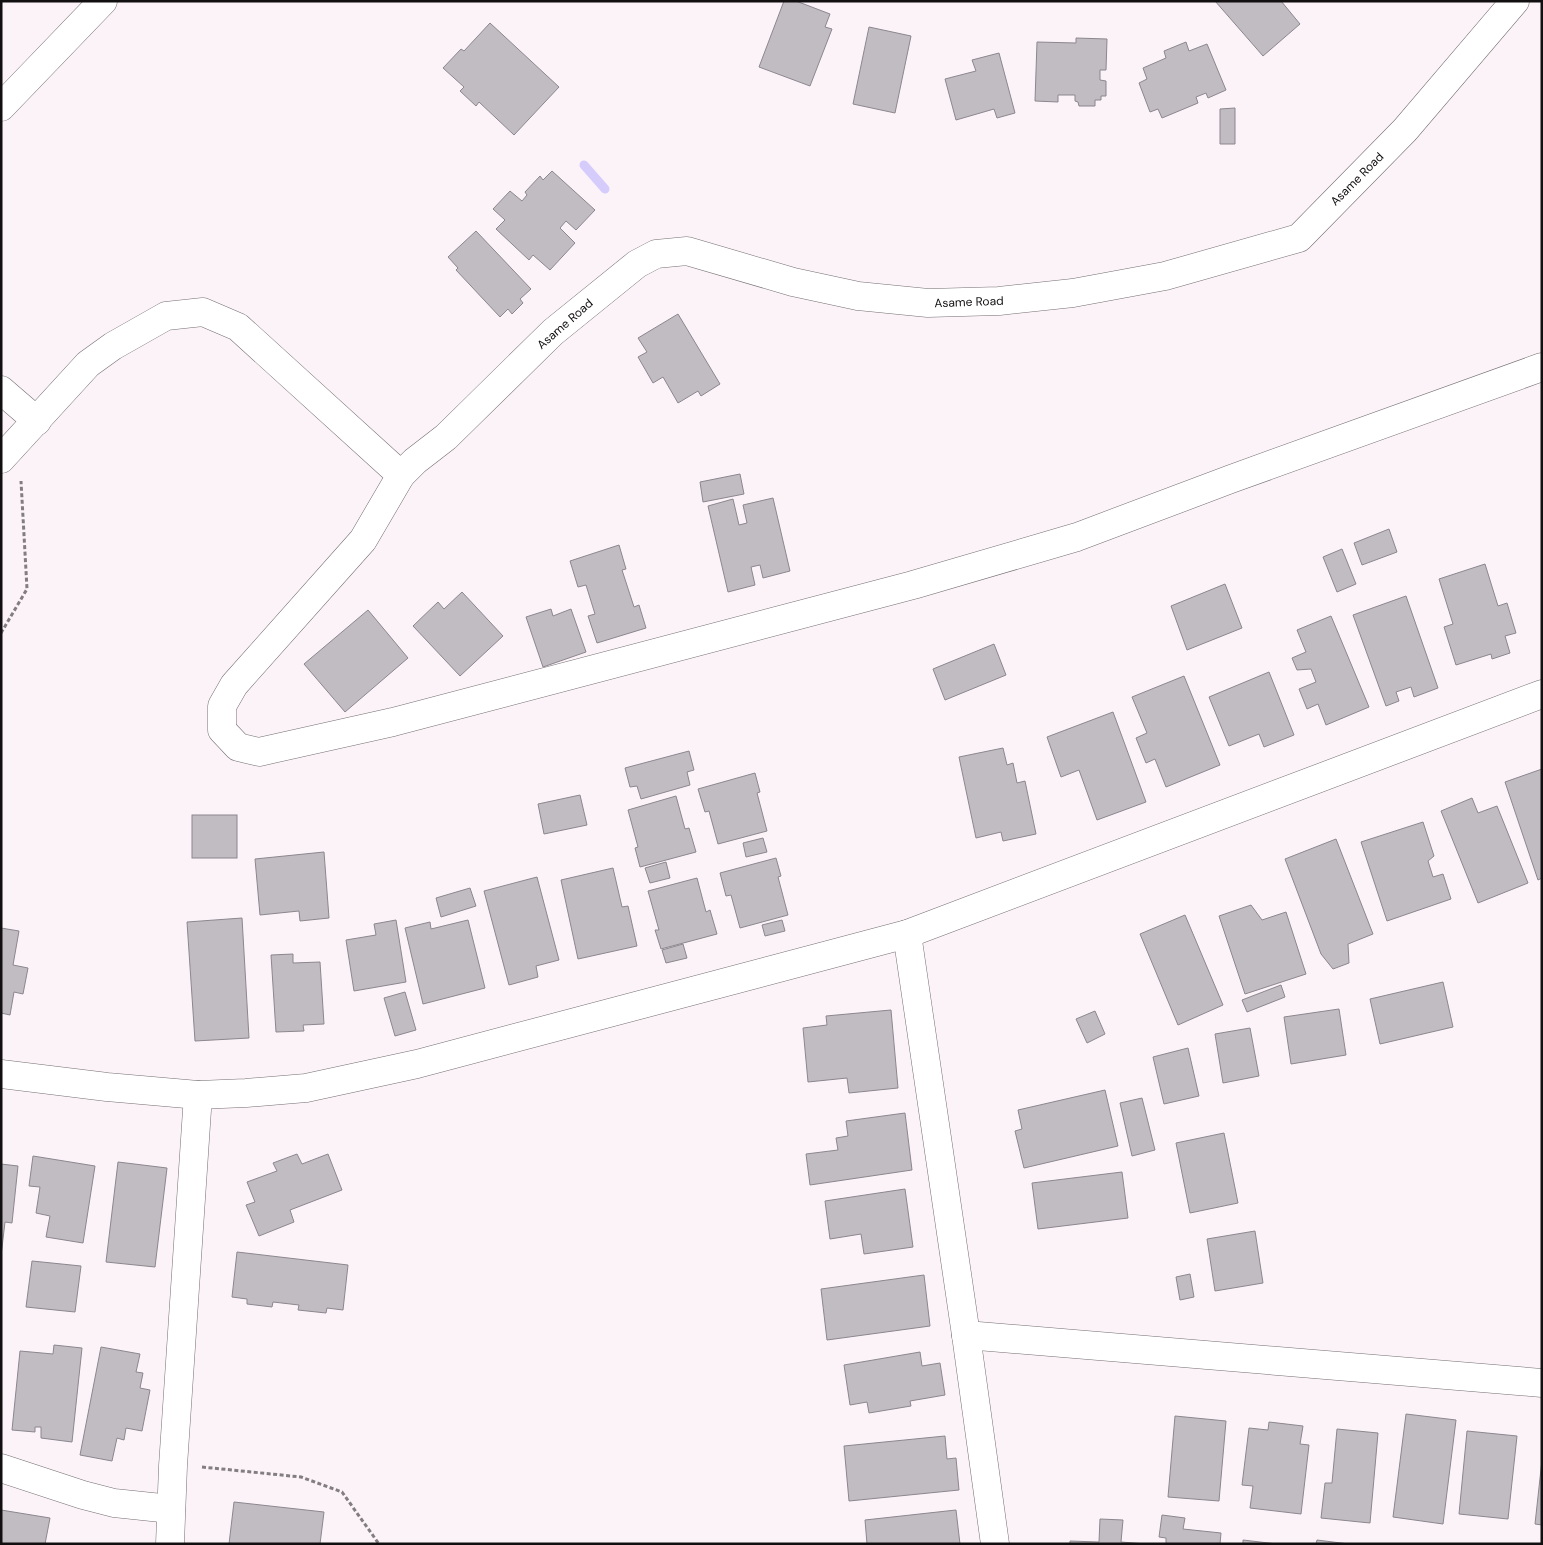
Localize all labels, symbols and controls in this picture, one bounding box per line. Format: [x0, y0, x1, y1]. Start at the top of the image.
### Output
street label: Asame Road [1327, 149, 1387, 209]
street label: Asame Road [934, 293, 1004, 311]
street label: Asame Road [534, 295, 596, 353]

